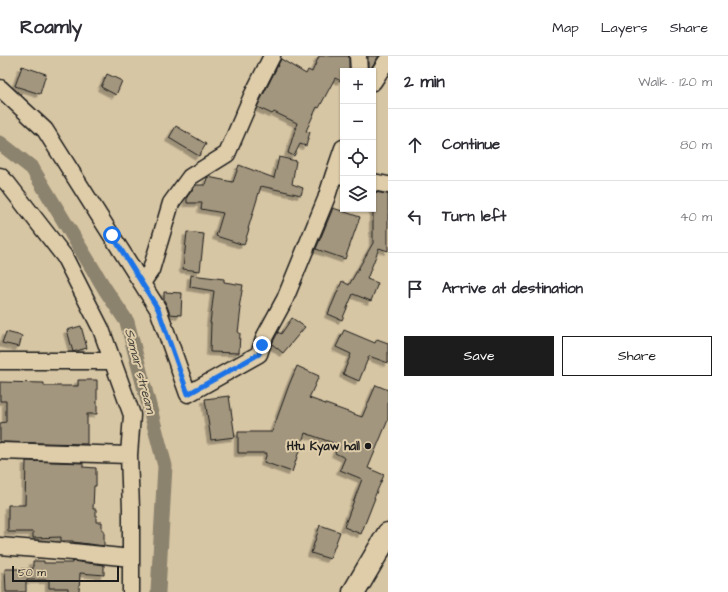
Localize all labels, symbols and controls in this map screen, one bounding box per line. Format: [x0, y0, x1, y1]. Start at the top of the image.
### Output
text: Roamly [20, 14, 82, 41]
text: Map [552, 18, 579, 38]
text: Layers [601, 18, 648, 38]
text: Share [670, 18, 708, 38]
map controls [340, 68, 376, 212]
button: + [340, 68, 376, 104]
text: 2 min [404, 70, 445, 94]
text: Walk · 120 m [638, 73, 712, 91]
button: − [340, 104, 376, 140]
icon: ahead [404, 134, 426, 156]
text: Continue [442, 134, 500, 155]
text: 80 m [680, 136, 712, 154]
button: locate [340, 140, 376, 176]
button: layers [340, 176, 376, 212]
icon: left [404, 206, 426, 228]
text: Turn left [442, 206, 506, 227]
text: 40 m [680, 208, 712, 226]
route start [103, 226, 121, 244]
icon: arrive [404, 278, 426, 300]
text: Arrive at destination [442, 278, 583, 299]
water label: Samar stream [120, 327, 160, 417]
route end [253, 336, 271, 354]
button: Save [404, 336, 554, 376]
button: Share [562, 336, 712, 376]
place label: Htu Kyaw hall [287, 438, 360, 456]
marker: Htu Kyaw hall [363, 441, 373, 451]
scale bar [12, 564, 119, 583]
text: 50 m [18, 565, 46, 580]

